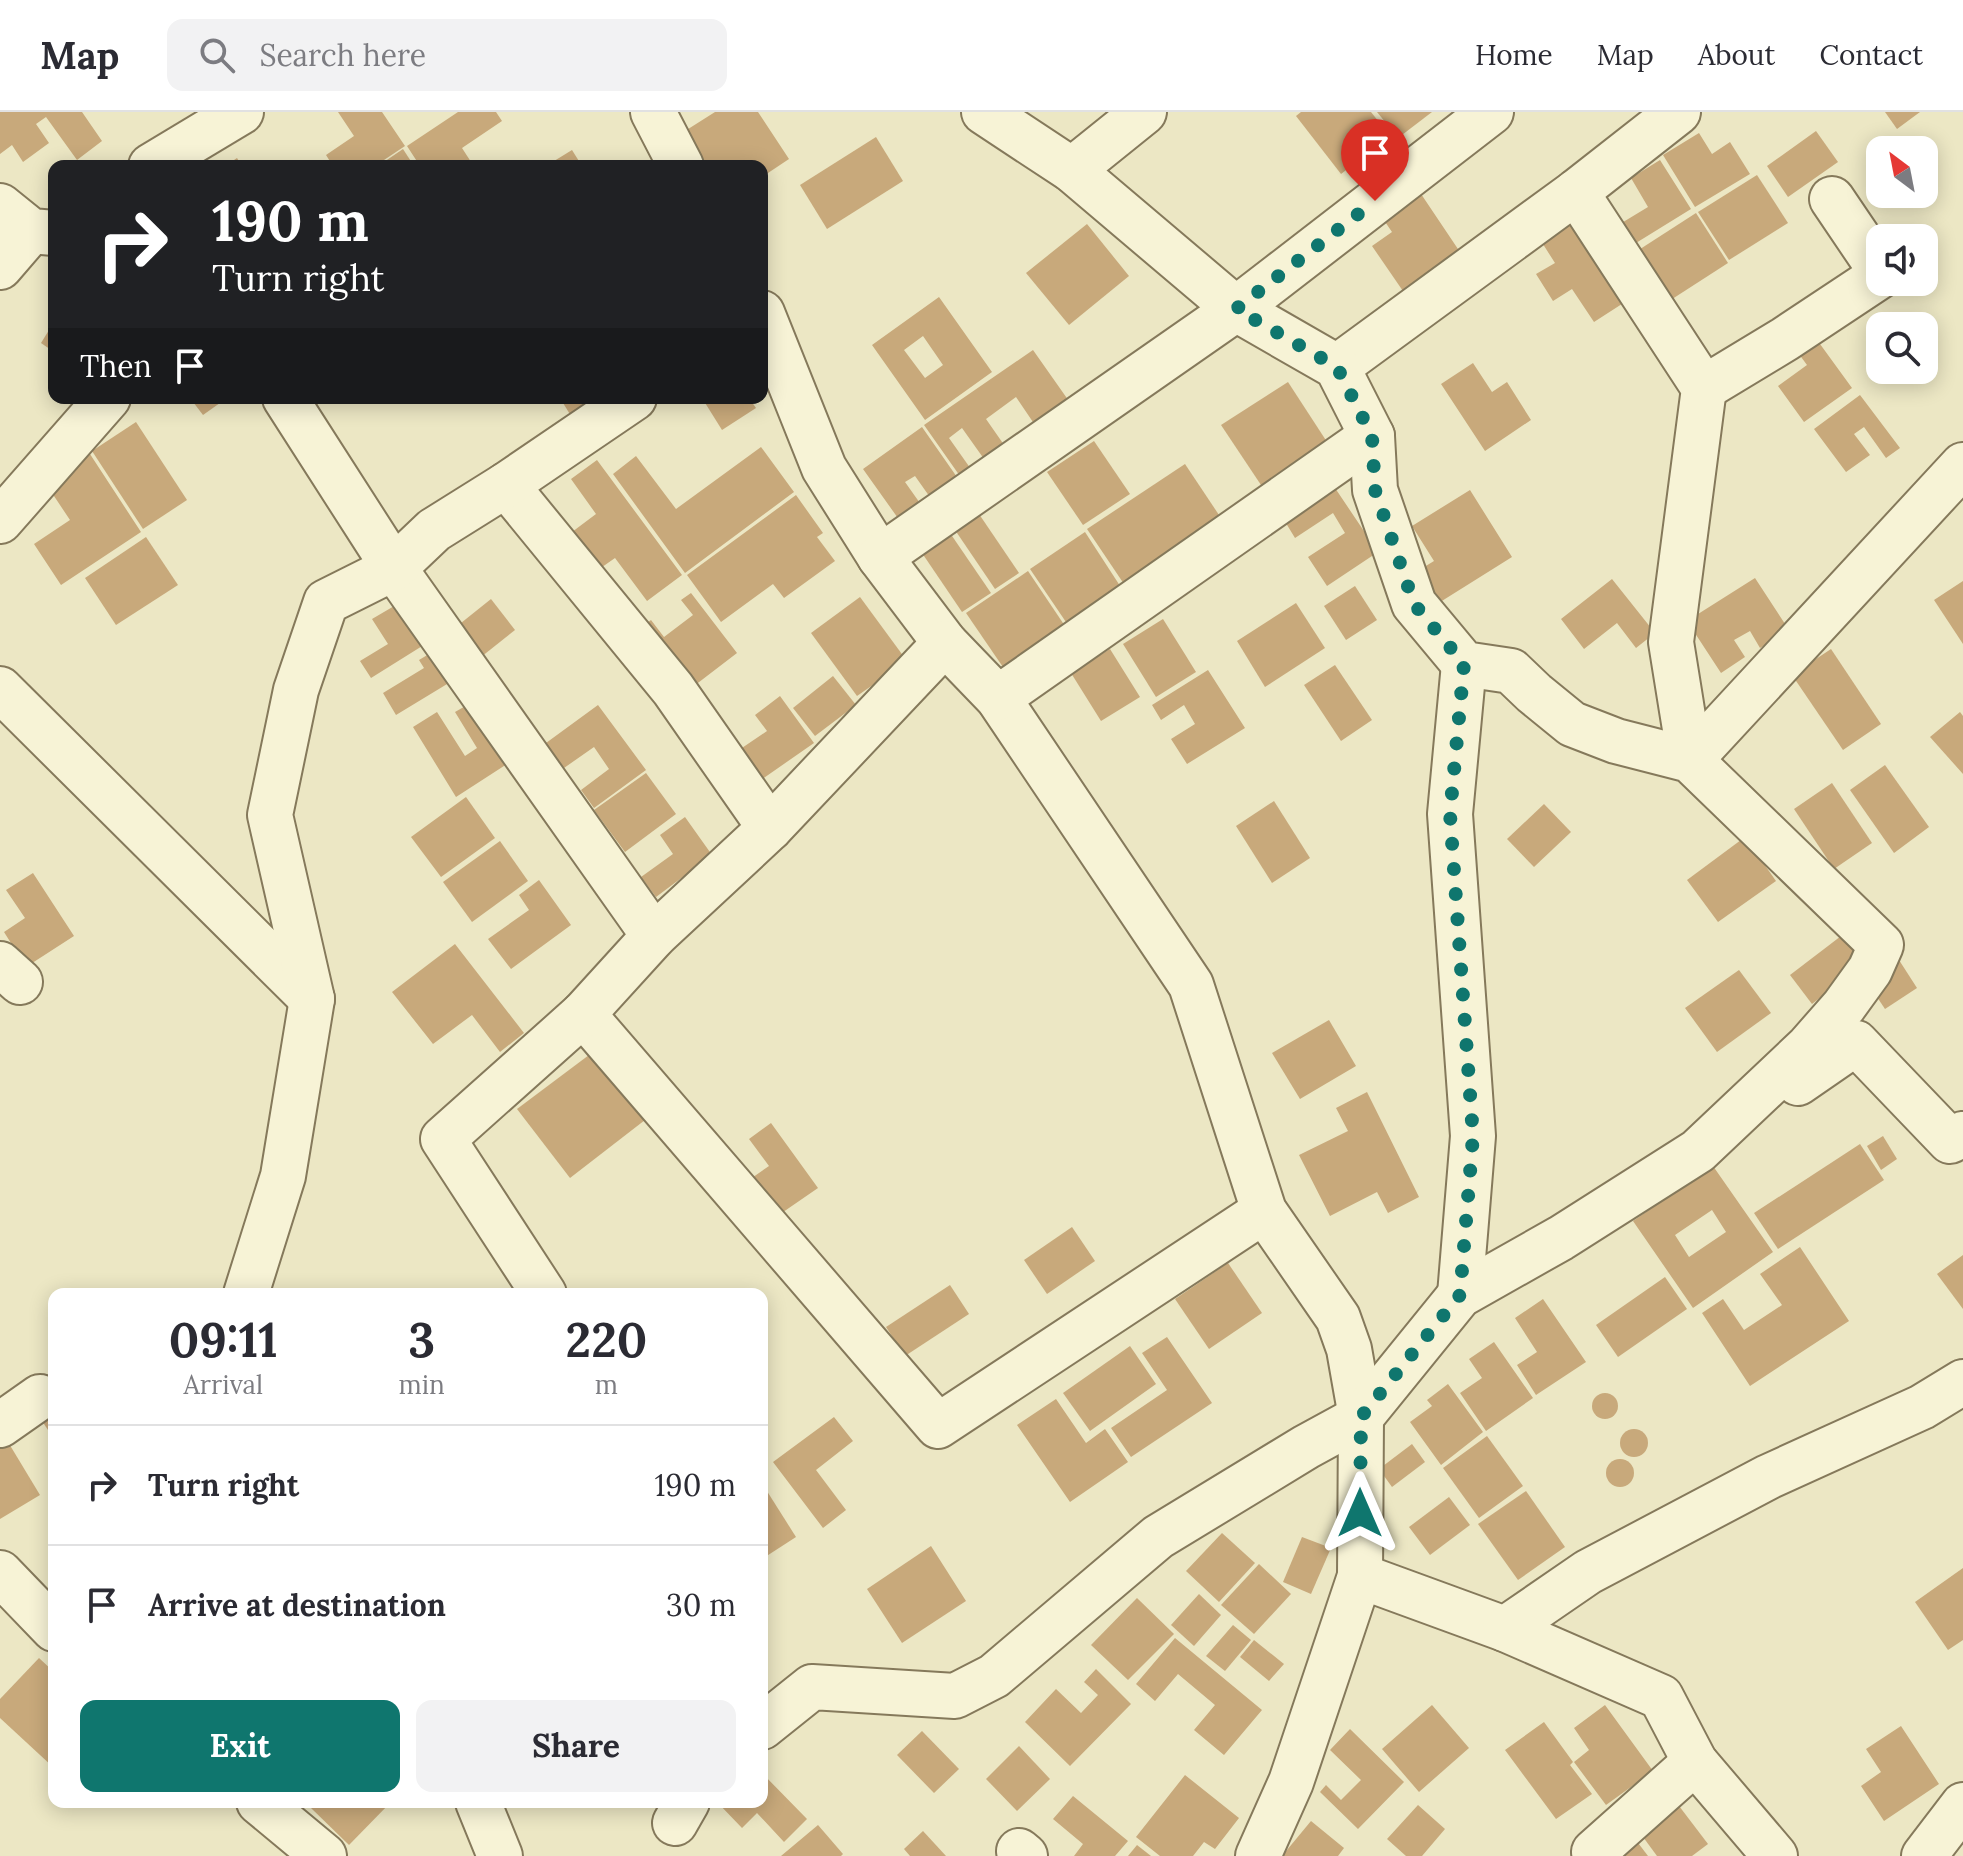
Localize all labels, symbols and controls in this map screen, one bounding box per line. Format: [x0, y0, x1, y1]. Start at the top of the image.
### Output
search box [167, 19, 727, 91]
text: Map [40, 31, 119, 79]
icon: search [195, 33, 239, 77]
text: Search here [259, 36, 426, 74]
text: Home [1475, 37, 1553, 73]
text: Map [1597, 37, 1654, 73]
text: About [1698, 37, 1775, 73]
text: Contact [1819, 37, 1923, 73]
pin [1341, 119, 1409, 201]
icon: arrive [1353, 131, 1397, 175]
north arrow [1866, 136, 1938, 208]
map controls [1866, 136, 1938, 384]
text: 190 m [212, 185, 369, 256]
icon: right [80, 192, 184, 296]
button: sound [1866, 224, 1938, 296]
text: Turn right [212, 255, 385, 301]
button: search [1866, 312, 1938, 384]
icon: arrive [168, 344, 212, 388]
text: Then [80, 347, 152, 385]
text: 09:11 [169, 1309, 278, 1370]
text: 3 [408, 1309, 435, 1370]
text: 220 [566, 1309, 647, 1370]
text: Arrival [184, 1368, 263, 1401]
text: min [399, 1368, 445, 1401]
text: m [595, 1368, 618, 1401]
icon: right [80, 1463, 124, 1507]
text: Turn right [148, 1466, 299, 1504]
text: 190 m [654, 1466, 736, 1504]
position arrow [1318, 1471, 1402, 1555]
icon: arrive [80, 1583, 124, 1627]
text: Arrive at destination [148, 1586, 446, 1624]
text: 30 m [666, 1586, 736, 1624]
button: Exit [80, 1700, 400, 1792]
button: Share [416, 1700, 736, 1792]

